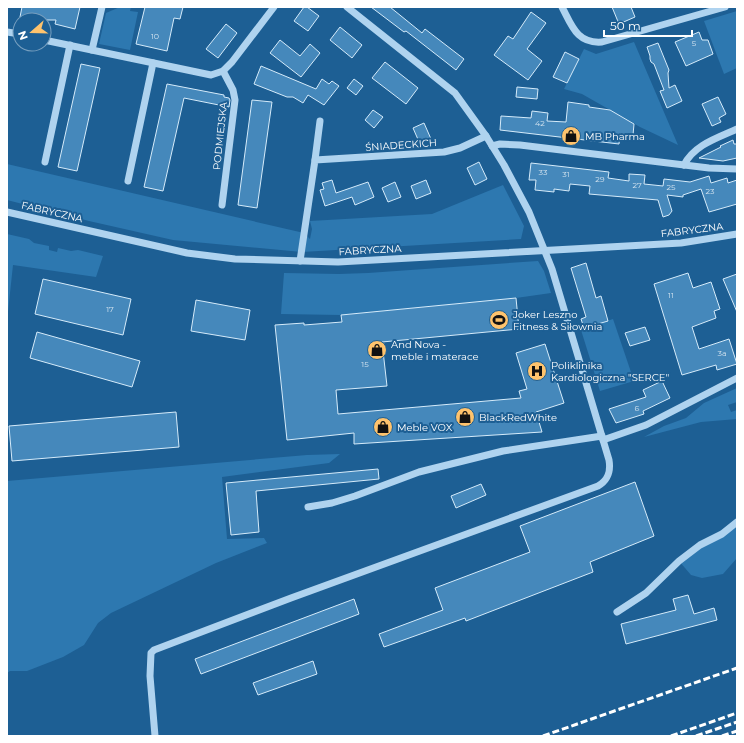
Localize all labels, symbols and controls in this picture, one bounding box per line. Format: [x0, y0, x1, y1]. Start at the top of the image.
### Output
north arrow [12, 12, 52, 52]
scale bar [604, 12, 692, 38]
text: 50 m [610, 18, 641, 33]
text: N [15, 29, 31, 42]
house number: 10 [151, 31, 159, 41]
house number: 5 [692, 38, 697, 48]
street label: PODMIEJSKA [210, 101, 230, 171]
house number: 42 [535, 118, 545, 128]
shop icon: MB Pharma [560, 125, 582, 147]
place label: MB Pharma [585, 130, 645, 143]
street label: ŚNIADECKICH [365, 136, 437, 154]
house number: 33 [539, 167, 548, 177]
house number: 31 [562, 169, 570, 179]
house number: 29 [595, 174, 605, 184]
house number: 27 [632, 180, 642, 190]
house number: 25 [666, 182, 676, 192]
house number: 23 [705, 186, 715, 196]
street label: FABRYCZNA [20, 199, 85, 226]
street label: FABRYCZNA [660, 220, 725, 240]
street label: FABRYCZNA [338, 242, 403, 258]
house number: 11 [668, 290, 674, 300]
house number: 17 [106, 304, 114, 314]
place label: Joker Leszno Fitness & Siłownia [512, 308, 602, 333]
sports icon: Joker Leszno Fitness & Siłownia [488, 309, 510, 331]
place label: And Nova - meble i materace [391, 338, 479, 363]
shop icon: And Nova - meble i materace [366, 339, 388, 361]
house number: 3a [717, 348, 727, 358]
house number: 15 [361, 359, 369, 369]
place label: Poliklinika Kardiologiczna "SERCE" [551, 359, 670, 384]
hospital icon: Poliklinika Kardiologiczna "SERCE" [526, 360, 548, 382]
house number: 6 [635, 403, 640, 413]
shop icon: BlackRedWhite [454, 406, 476, 428]
place label: BlackRedWhite [479, 411, 557, 424]
shop icon: Meble VOX [372, 416, 394, 438]
place label: Meble VOX [397, 421, 453, 434]

